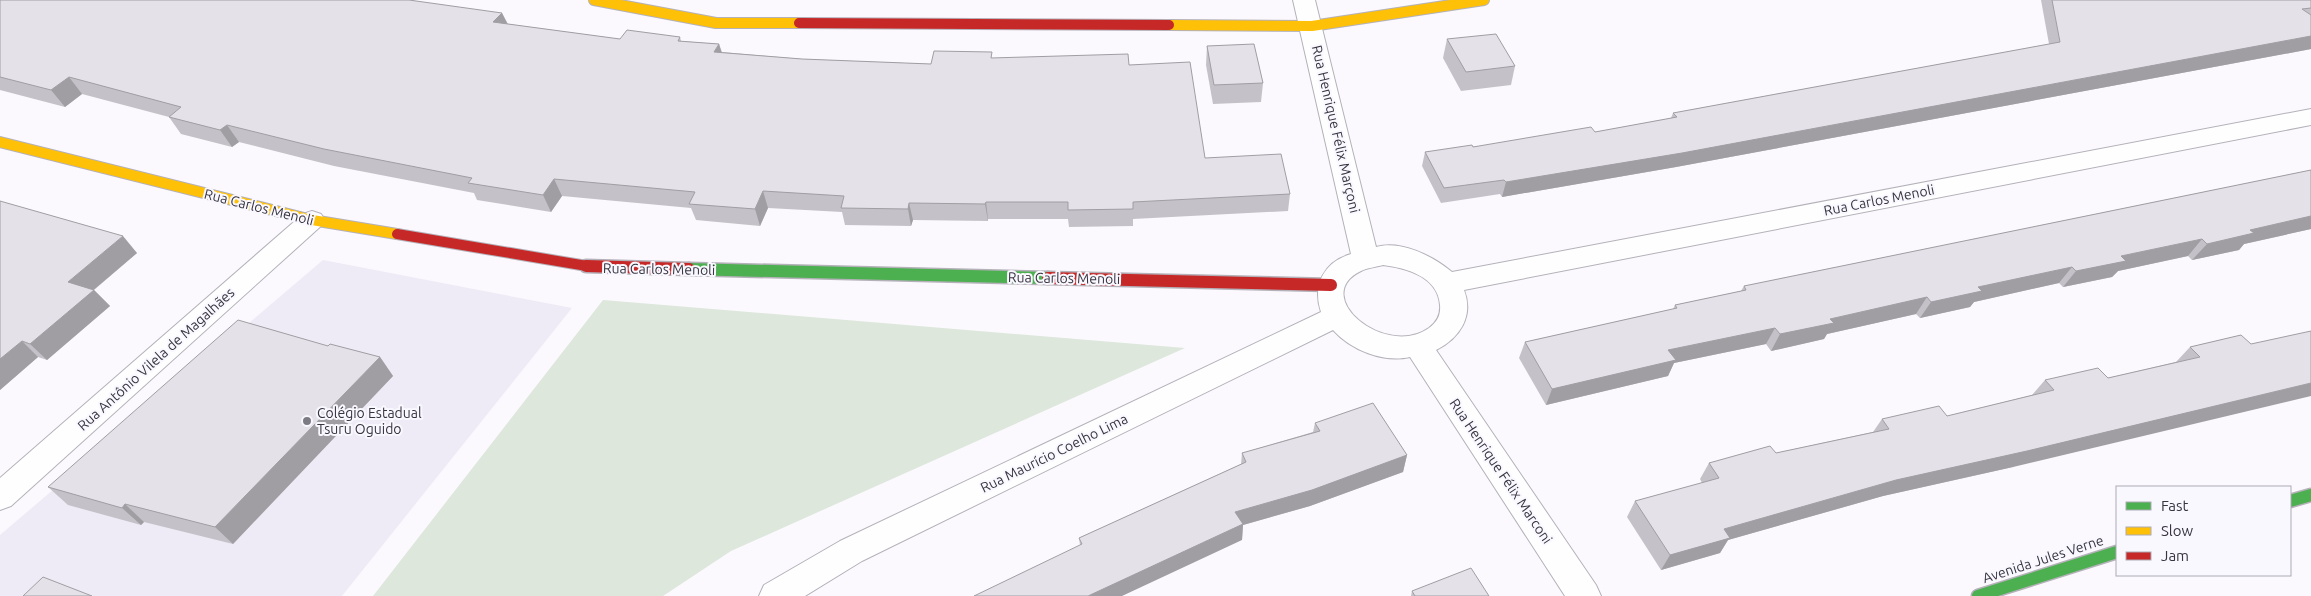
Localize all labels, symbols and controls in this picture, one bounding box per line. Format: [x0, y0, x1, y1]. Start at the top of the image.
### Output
street label: Rua Henrique Félix Marçoni [1309, 44, 1363, 214]
street label: Rua Carlos Menoli [1822, 181, 1936, 219]
street label: Rua Carlos Menoli [202, 186, 316, 228]
street label: Rua Carlos Menoli [603, 260, 715, 278]
street label: Rua Carlos Menoli [1008, 269, 1120, 287]
street label: Rua Antônio Vilela de Magalhães [74, 284, 238, 434]
street label: Rua Henrique Félix Marconi [1446, 395, 1556, 547]
place label: Colégio Estadual Tsuru Oguido [317, 405, 422, 437]
street label: Rua Maurício Coelho Lima [978, 410, 1130, 496]
marker: Colégio Estadual Tsuru Oguido [301, 415, 313, 427]
legend [2116, 486, 2291, 576]
text: Fast [2161, 497, 2189, 514]
text: Slow [2161, 522, 2194, 539]
street label: Avenida Jules Verne [1981, 532, 2105, 586]
text: Jam [2161, 547, 2189, 564]

